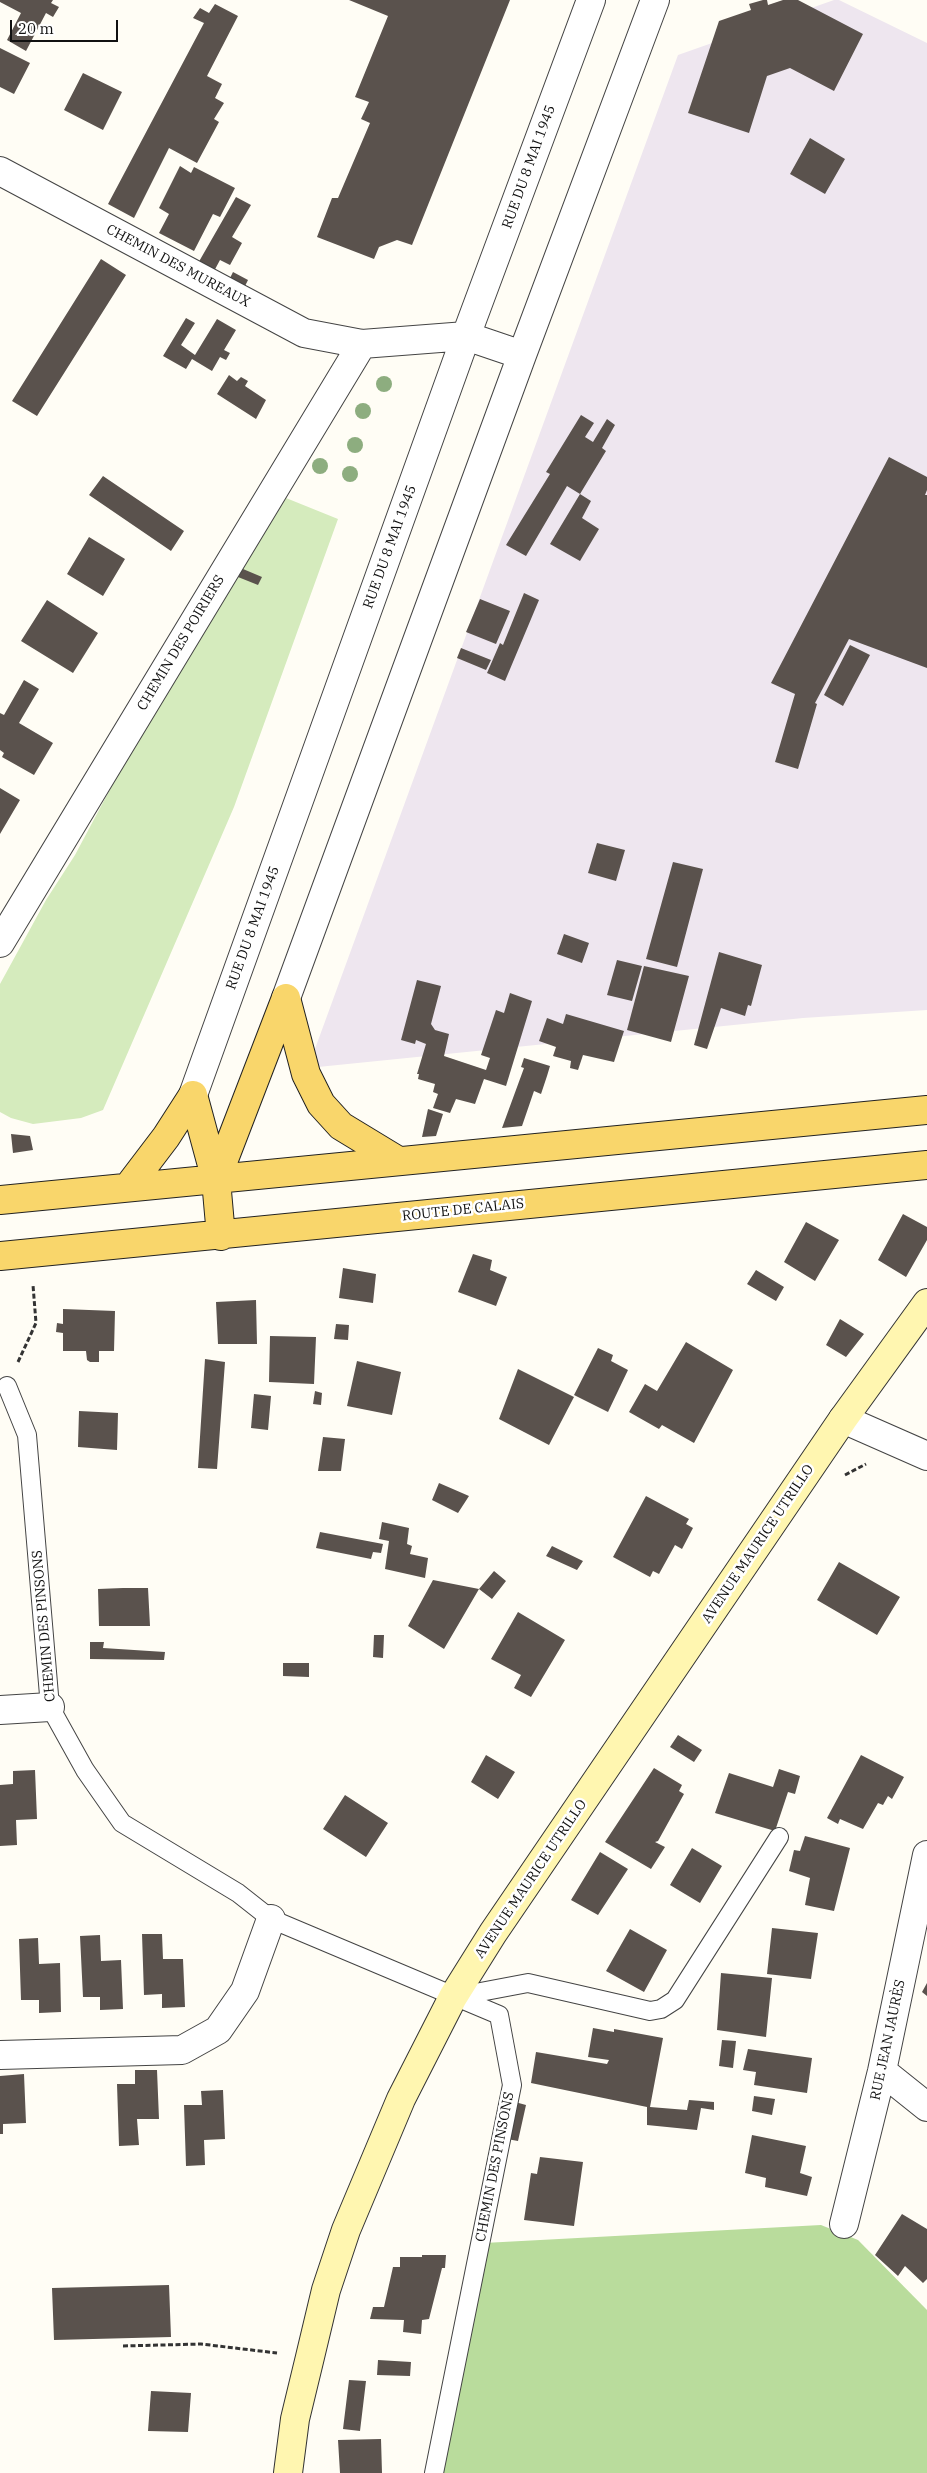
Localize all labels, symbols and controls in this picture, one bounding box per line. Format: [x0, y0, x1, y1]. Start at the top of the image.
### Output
scale bar [12, 10, 120, 42]
text: 20 m [18, 19, 54, 38]
street label: RUE DU 8 MAI 1945 [499, 103, 559, 231]
street label: CHEMIN DES MUREAUX [103, 221, 253, 311]
street label: RUE DU 8 MAI 1945 [360, 483, 420, 611]
street label: CHEMIN DES POIRIERS [134, 572, 228, 714]
street label: RUE DU 8 MAI 1945 [223, 864, 283, 992]
street label: ROUTE DE CALAIS [401, 1195, 525, 1225]
street label: AVENUE MAURICE UTRILLO [698, 1461, 818, 1627]
street label: CHEMIN DES PINSONS [29, 1549, 59, 1703]
street label: AVENUE MAURICE UTRILLO [471, 1796, 591, 1962]
street label: RUE JEAN JAURÈS [867, 1978, 909, 2102]
street label: CHEMIN DES PINSONS [472, 2091, 518, 2243]

